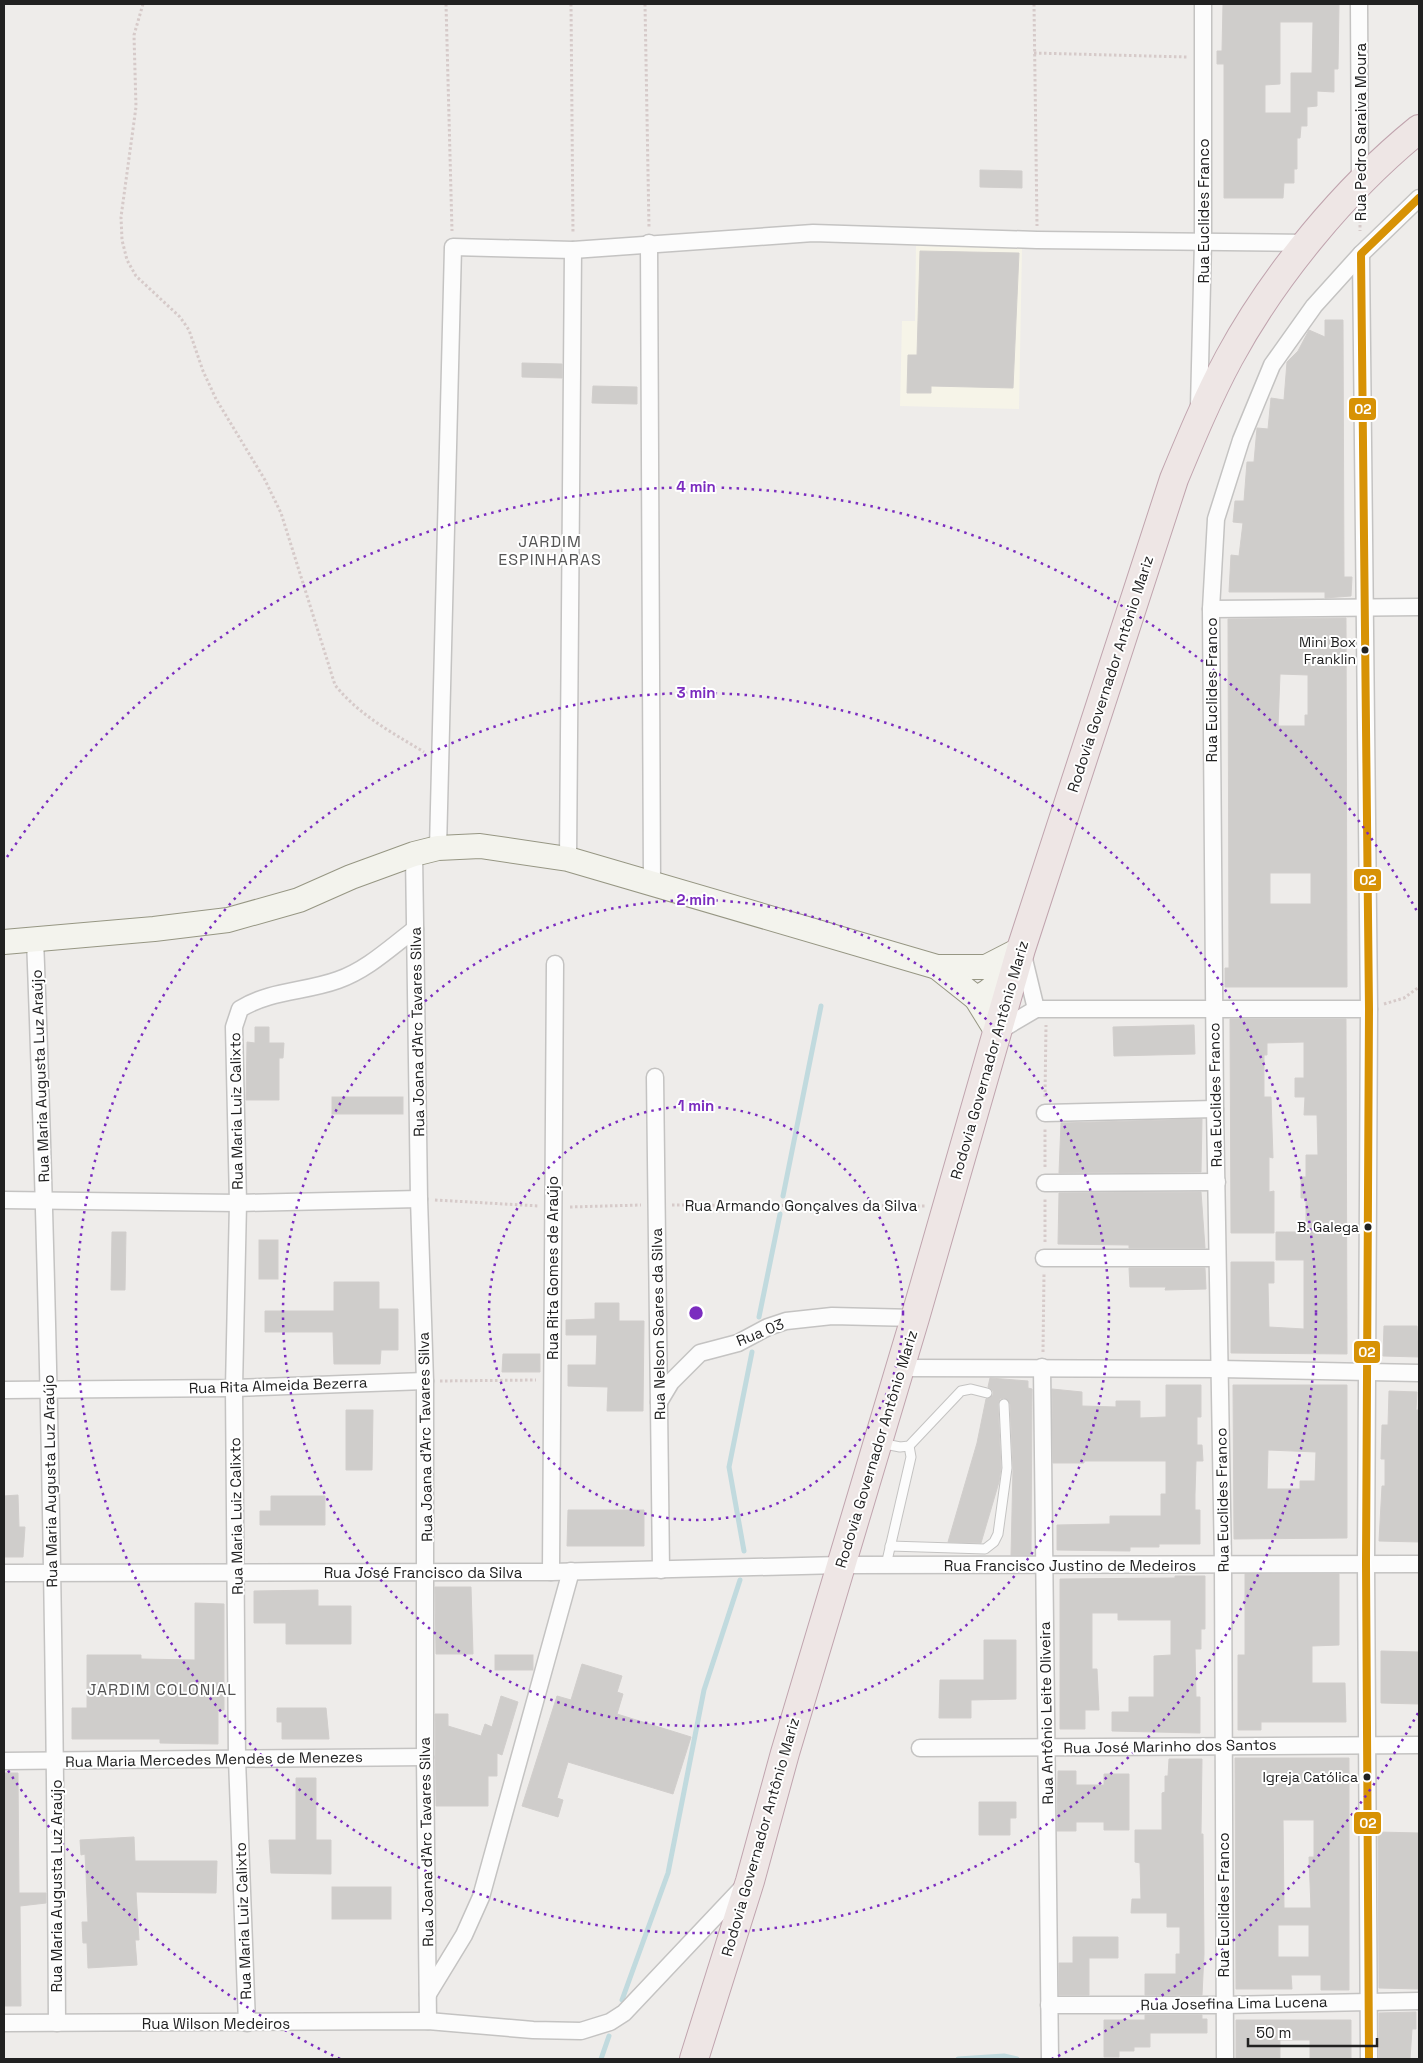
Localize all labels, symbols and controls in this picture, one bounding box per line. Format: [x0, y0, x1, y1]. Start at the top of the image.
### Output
street label: Rua Pedro Saraiva Moura [1351, 43, 1370, 221]
street label: Rua Euclides Franco [1194, 139, 1213, 283]
line badge: 02 [1348, 397, 1377, 421]
text: 02 [1354, 400, 1372, 418]
text: 4 min [676, 477, 716, 496]
district label: JARDIM ESPINHARAS [498, 531, 602, 570]
street label: Rodovia Governador Antônio Mariz [1063, 553, 1157, 795]
street label: Rua Euclides Franco [1202, 618, 1221, 762]
place label: Mini Box Franklin [1299, 633, 1356, 668]
marker: Mini Box Franklin [1360, 645, 1370, 655]
text: 3 min [677, 683, 715, 702]
line badge: 02 [1353, 868, 1382, 892]
text: 02 [1359, 871, 1377, 889]
text: 2 min [677, 890, 715, 909]
street label: Rua Joana d'Arc Tavares Silva [406, 927, 428, 1137]
street label: Rodovia Governador Antônio Mariz [946, 938, 1032, 1182]
street label: Rua Maria Augusta Luz Araújo [27, 969, 53, 1183]
street label: Rua Euclides Franco [1204, 1022, 1226, 1168]
street label: Rua Maria Luiz Calixto [225, 1032, 247, 1190]
text: 1 min [678, 1096, 714, 1115]
street label: Rua Rita Gomes de Araújo [543, 1176, 562, 1360]
street label: Rua Armando Gonçalves da Silva [685, 1196, 918, 1215]
place label: B. Galega [1297, 1218, 1359, 1236]
marker: B. Galega [1363, 1222, 1373, 1232]
street label: Rua Nelson Soares da Silva [647, 1227, 669, 1420]
centre of rings [687, 1304, 705, 1322]
street label: Rua 03 [733, 1314, 787, 1350]
street label: Rodovia Governador Antônio Mariz [831, 1328, 921, 1570]
street label: Rua Joana d'Arc Tavares Silva [414, 1332, 436, 1542]
line badge: 02 [1353, 1340, 1381, 1364]
text: 02 [1358, 1343, 1376, 1361]
street label: Rua Rita Almeida Bezerra [188, 1372, 368, 1398]
street label: Rua Maria Augusta Luz Araújo [39, 1374, 61, 1588]
street label: Rua Euclides Franco [1211, 1427, 1233, 1573]
street label: Rua Maria Luiz Calixto [225, 1437, 247, 1595]
street label: Rua Francisco Justino de Medeiros [944, 1556, 1196, 1575]
street label: Rua José Francisco da Silva [324, 1563, 523, 1582]
street label: Rua Antônio Leite Oliveira [1035, 1621, 1057, 1805]
district label: JARDIM COLONIAL [87, 1679, 237, 1700]
street label: Rodovia Governador Antônio Mariz [717, 1715, 803, 1959]
street label: Rua José Marinho dos Santos [1063, 1735, 1277, 1757]
street label: Rua Joana d'Arc Tavares Silva [415, 1737, 437, 1947]
street label: Rua Maria Mercedes Mendes de Menezes [65, 1747, 363, 1771]
place label: Igreja Católica [1262, 1768, 1358, 1786]
marker: Igreja Católica [1362, 1772, 1372, 1782]
street label: Rua Maria Augusta Luz Araújo [47, 1779, 66, 1993]
line badge: 02 [1353, 1811, 1382, 1835]
text: 02 [1359, 1814, 1377, 1832]
street label: Rua Euclides Franco [1214, 1833, 1233, 1977]
street label: Rua Maria Luiz Calixto [231, 1842, 255, 2000]
street label: Rua Josefina Lima Lucena [1140, 1992, 1328, 2014]
street label: Rua Wilson Medeiros [142, 2014, 290, 2033]
scale bar [1248, 2016, 1377, 2048]
text: 50 m [1256, 2023, 1291, 2042]

